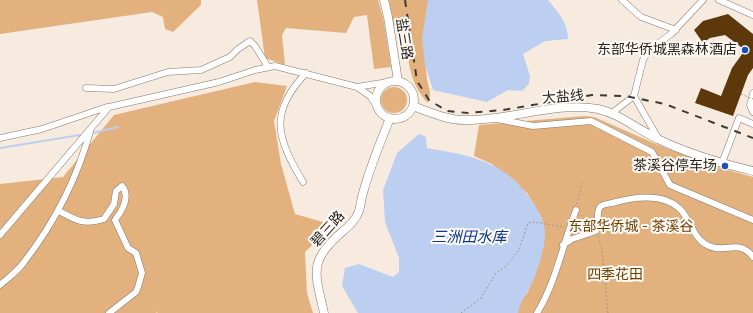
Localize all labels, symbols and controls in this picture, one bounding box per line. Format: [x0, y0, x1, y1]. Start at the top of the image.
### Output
street label: 盐三路 [392, 17, 416, 61]
place label: 东部华侨城黑森林酒店 [597, 42, 737, 58]
marker: 东部华侨城黑森林酒店 [740, 45, 750, 55]
street label: 大盐线 [541, 87, 585, 107]
place label: 茶溪谷停车场 [633, 158, 717, 174]
marker: 茶溪谷停车场 [720, 161, 730, 171]
street label: 碧三路 [308, 208, 348, 250]
park label: 东部华侨城 - 茶溪谷 [568, 219, 694, 235]
water label: 三洲田水库 [432, 228, 506, 246]
park label: 四季花田 [587, 267, 643, 283]

